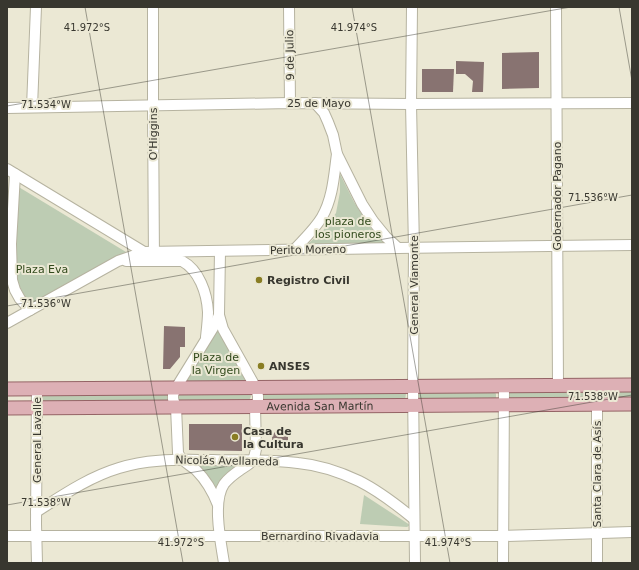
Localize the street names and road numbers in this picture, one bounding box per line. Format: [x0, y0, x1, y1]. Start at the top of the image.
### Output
street label: 9 de Julio [283, 29, 297, 81]
street label: 25 de Mayo [287, 97, 351, 110]
street label: O'Higgins [147, 107, 160, 160]
street label: Gobernador Pagano [551, 141, 564, 251]
street label: General Viamonte [408, 235, 421, 335]
street label: Perito Moreno [270, 243, 346, 257]
street label: General Lavalle [31, 397, 44, 483]
street label: Avenida San Martín [267, 399, 373, 413]
street label: Santa Clara de Asís [591, 420, 604, 527]
street label: Nicolás Avellaneda [175, 454, 279, 468]
street label: Bernardino Rivadavia [261, 530, 379, 543]

